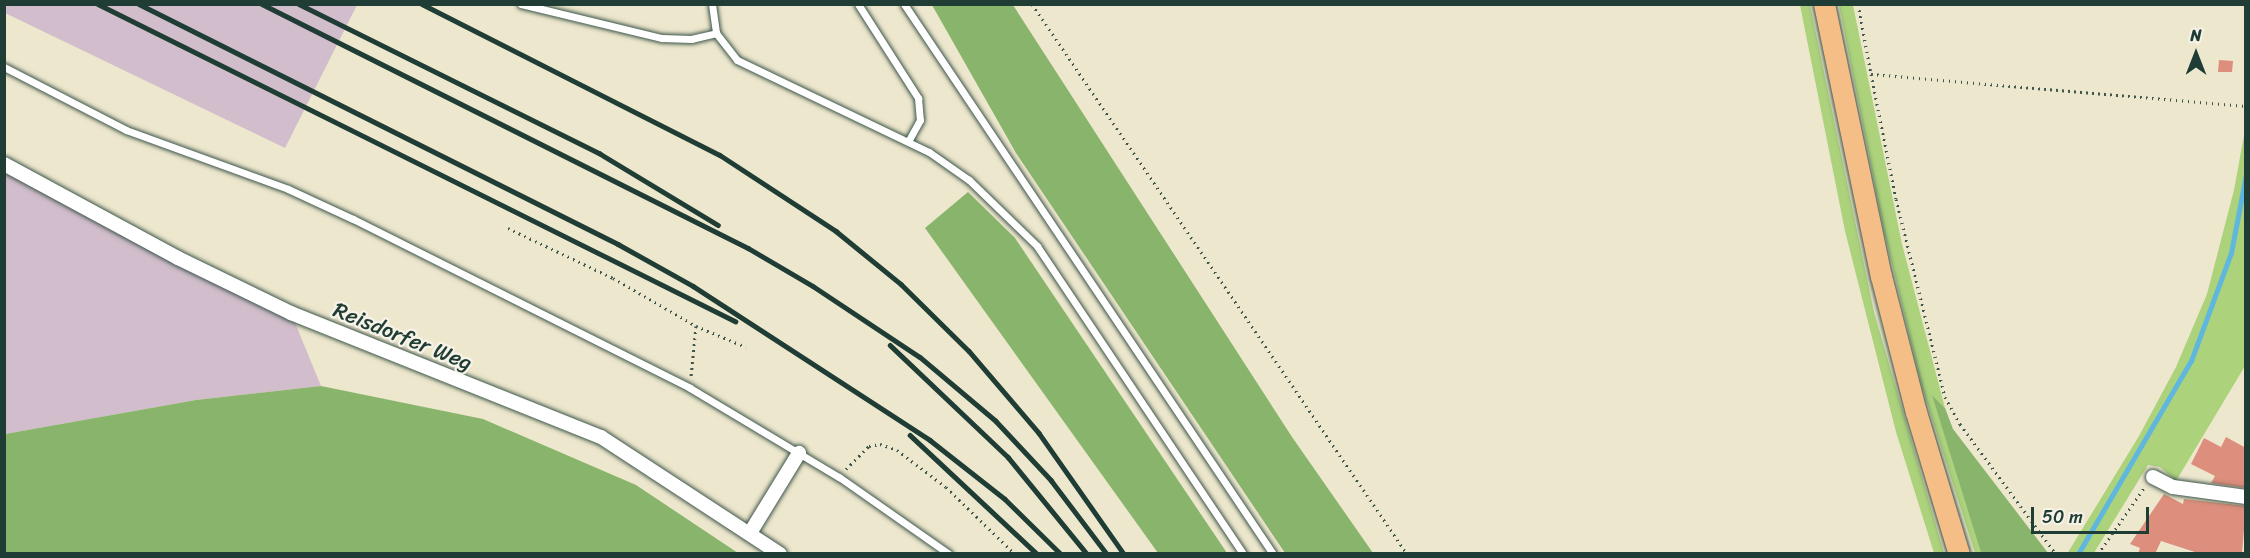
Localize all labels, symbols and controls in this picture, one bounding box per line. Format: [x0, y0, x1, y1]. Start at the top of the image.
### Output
text: N [2190, 21, 2202, 50]
north arrow [2166, 24, 2226, 84]
street label: Reisdorfer Weg [330, 296, 476, 376]
scale bar [2034, 495, 2152, 533]
text: 50 m [2042, 501, 2083, 533]

